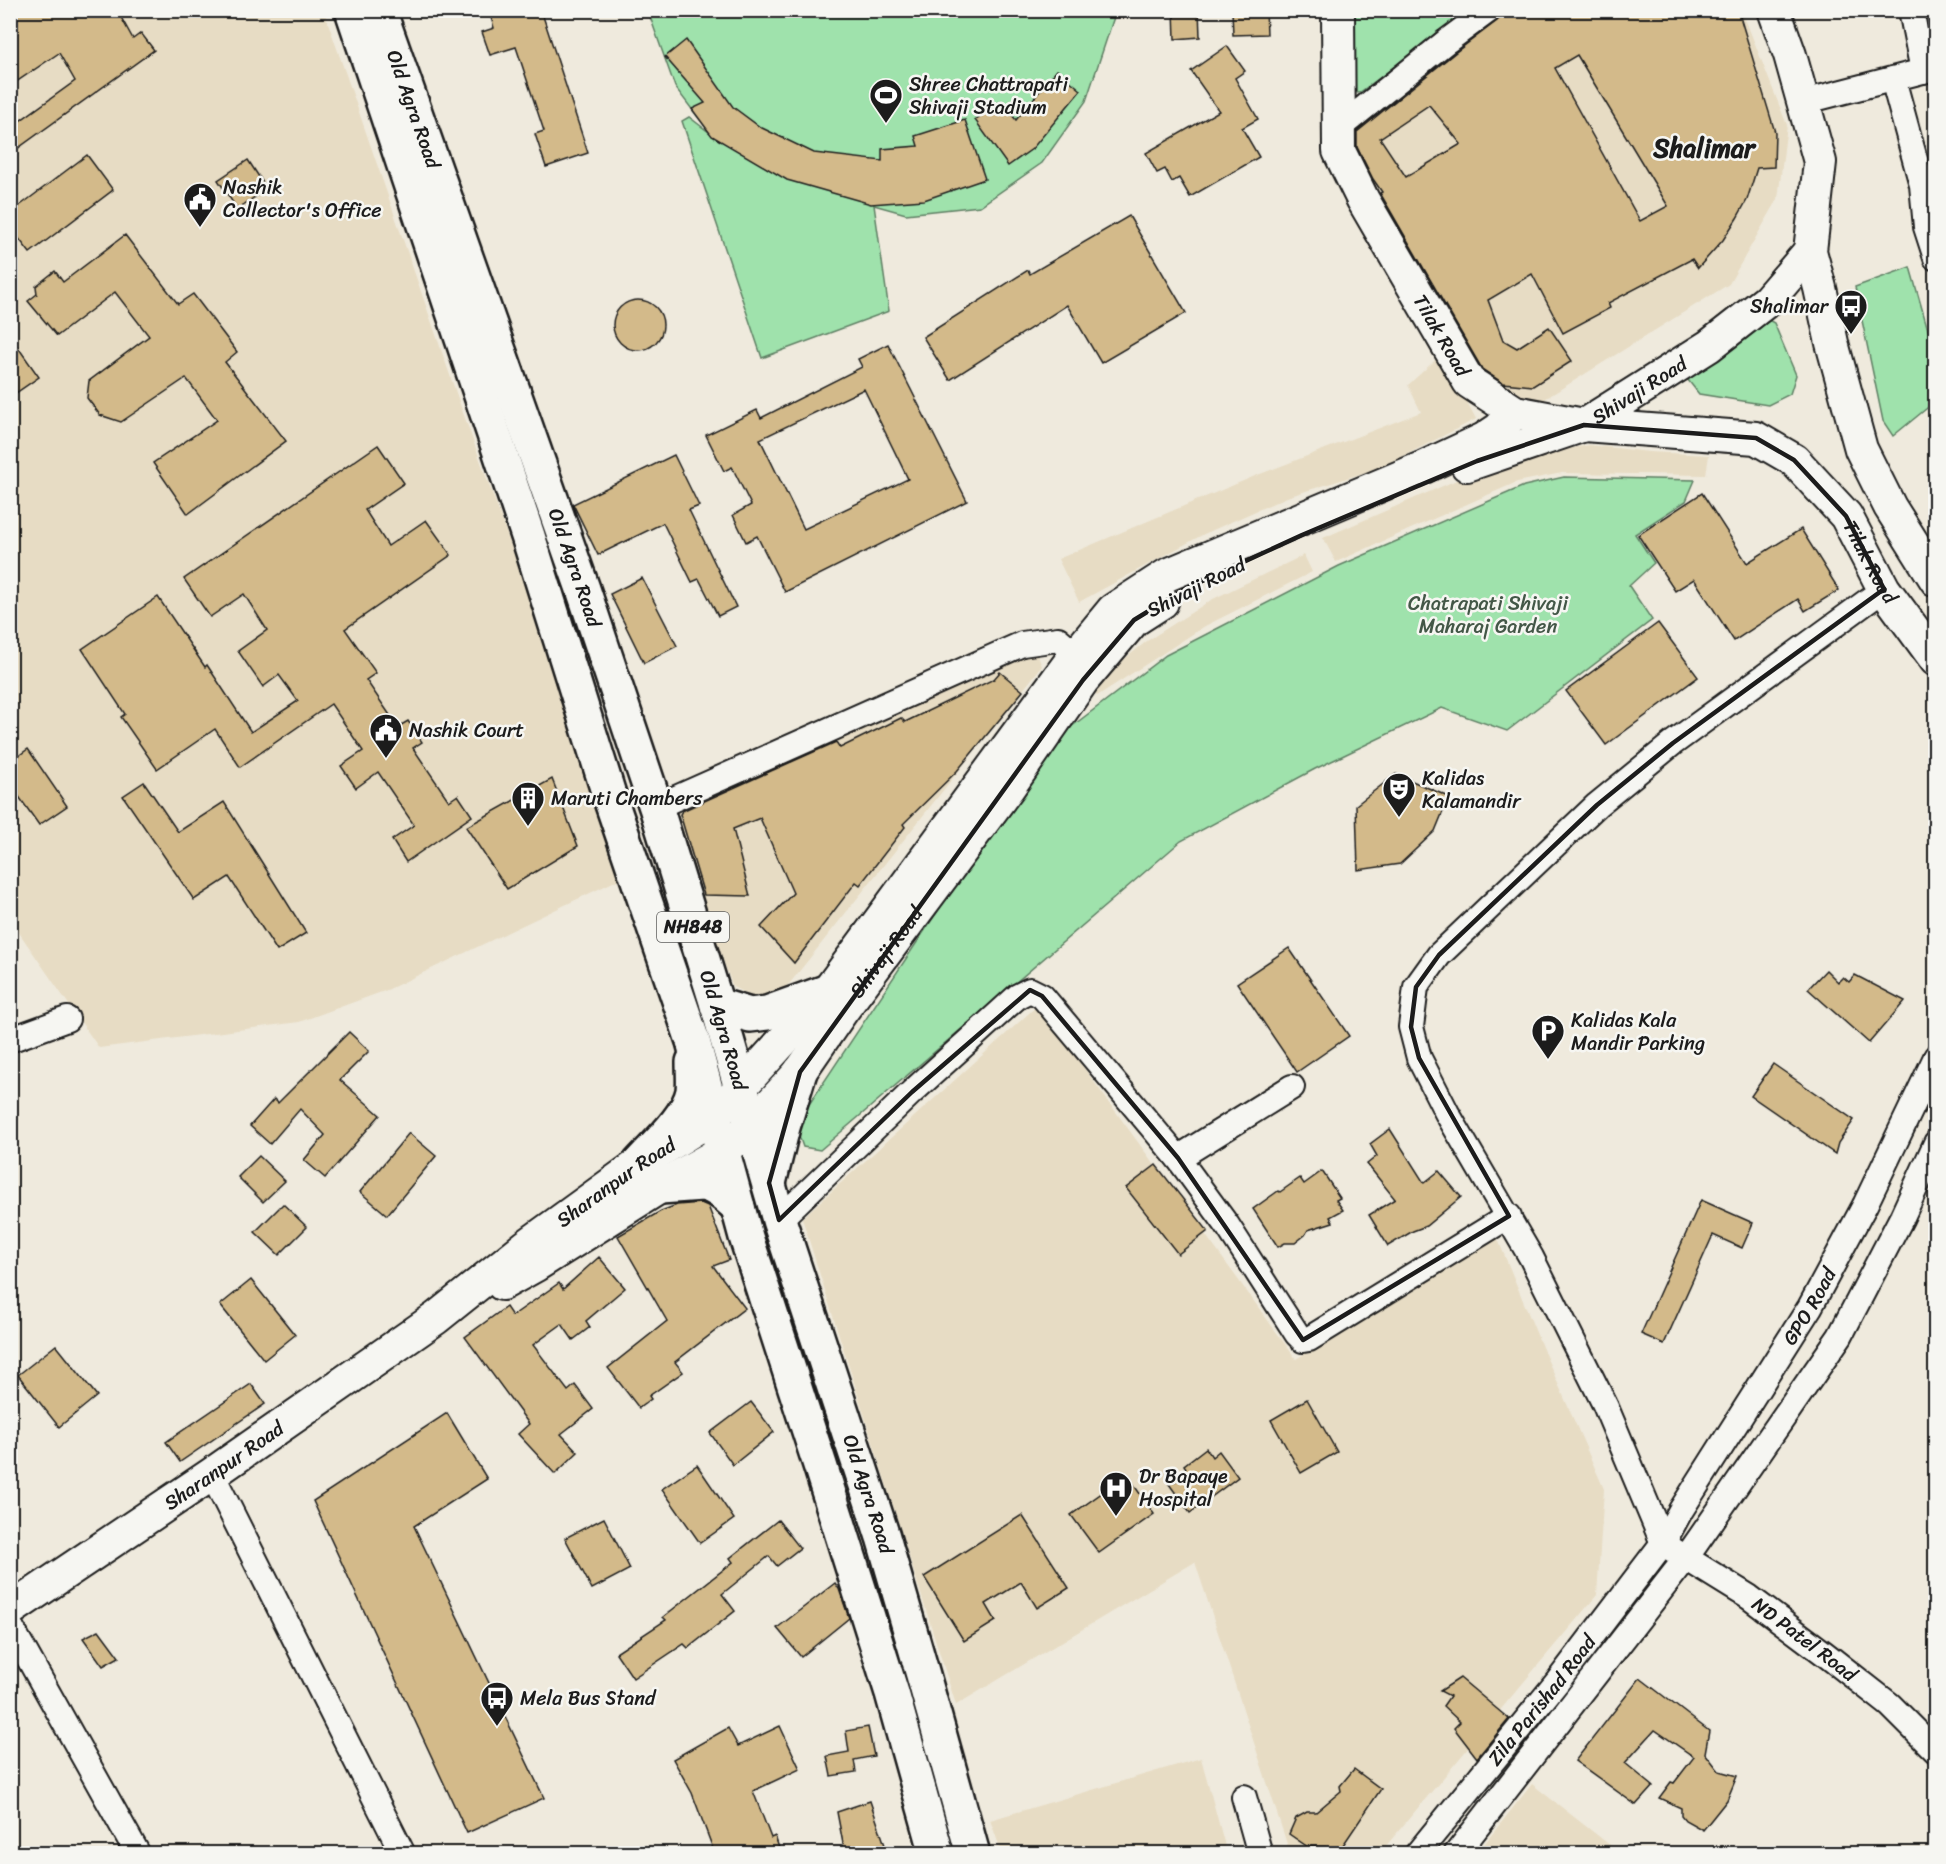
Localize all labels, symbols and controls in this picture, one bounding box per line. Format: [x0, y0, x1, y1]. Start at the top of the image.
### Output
street label: Old Agra Road [376, 45, 451, 175]
place label: Shree Chattrapati Shivaji Stadium [909, 67, 1068, 125]
sports icon: Shree Chattrapati Shivaji Stadium [868, 77, 904, 124]
district label: Shalimar [1652, 125, 1757, 171]
place label: Nashik Collector's Office [223, 170, 382, 228]
public building icon: Nashik Collector's Office [182, 181, 218, 228]
street label: Tilak Road [1403, 287, 1480, 385]
bus stop icon: Shalimar [1833, 288, 1869, 335]
place label: Shalimar [1750, 289, 1830, 324]
street label: Shivaji Road [1585, 346, 1695, 434]
street label: Old Agra Road [538, 503, 612, 633]
street label: Tilak Road [1833, 514, 1907, 613]
street label: Shivaji Road [1140, 547, 1253, 627]
park label: Chatrapati Shivaji Maharaj Garden [1408, 586, 1569, 644]
public building icon: Nashik Court [368, 712, 404, 759]
place label: Nashik Court [409, 713, 524, 748]
place label: Kalidas Kalamandir [1422, 761, 1522, 819]
theatre icon: Kalidas Kalamandir [1381, 771, 1417, 818]
building icon: Maruti Chambers [510, 780, 546, 827]
place label: Maruti Chambers [551, 781, 703, 816]
street label: Shivaji Road [840, 898, 933, 1006]
road number: NH848 [657, 912, 729, 942]
street label: Old Agra Road [689, 966, 758, 1096]
place label: Kalidas Kala Mandir Parking [1571, 1003, 1705, 1061]
parking icon: Kalidas Kala Mandir Parking [1530, 1013, 1566, 1060]
street label: Sharanpur Road [549, 1127, 684, 1237]
street label: GPO Road [1773, 1260, 1847, 1352]
street label: Sharanpur Road [157, 1411, 293, 1520]
street label: Old Agra Road [832, 1430, 904, 1559]
place label: Dr Bapaye Hospital [1139, 1459, 1228, 1517]
hospital icon: Dr Bapaye Hospital [1098, 1470, 1134, 1517]
street label: ND Patel Road [1744, 1588, 1866, 1692]
street label: Zila Parishad Road [1478, 1626, 1606, 1774]
bus stop icon: Mela Bus Stand [479, 1680, 515, 1727]
place label: Mela Bus Stand [520, 1681, 657, 1716]

